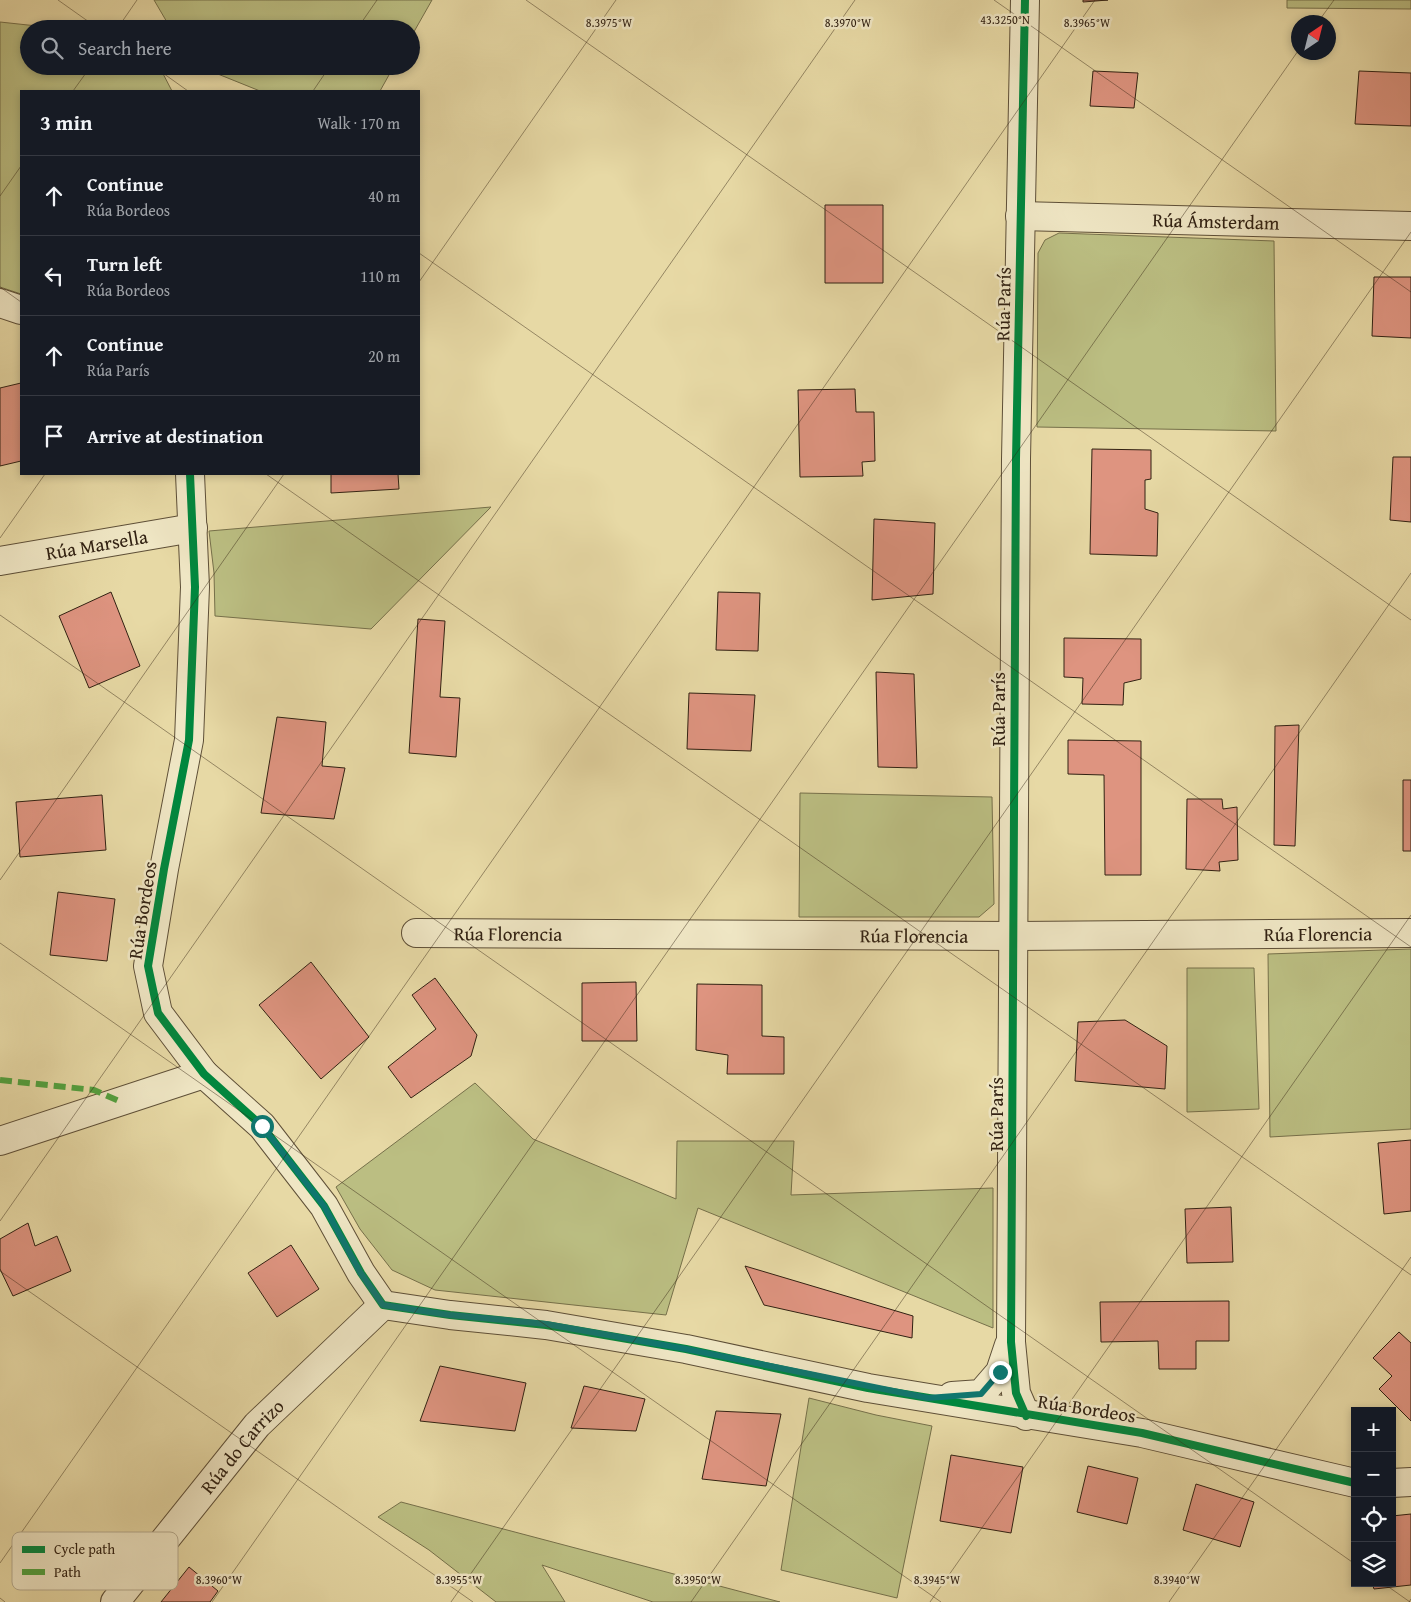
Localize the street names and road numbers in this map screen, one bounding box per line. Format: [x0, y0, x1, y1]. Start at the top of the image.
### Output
street label: Rúa Ámsterdam [1152, 205, 1280, 237]
street label: Rúa París [988, 267, 1018, 341]
street label: Rúa Marsella [43, 522, 150, 567]
street label: Rúa París [984, 672, 1012, 746]
street label: Rúa Bordeos [120, 859, 164, 961]
street label: Rúa Florencia [454, 919, 562, 948]
street label: Rúa Florencia [1264, 919, 1372, 948]
street label: Rúa Florencia [860, 921, 968, 950]
street label: Rúa París [982, 1077, 1010, 1151]
street label: Rúa Bordeos [1036, 1386, 1138, 1430]
street label: Rúa do Carrizo [193, 1392, 290, 1500]

